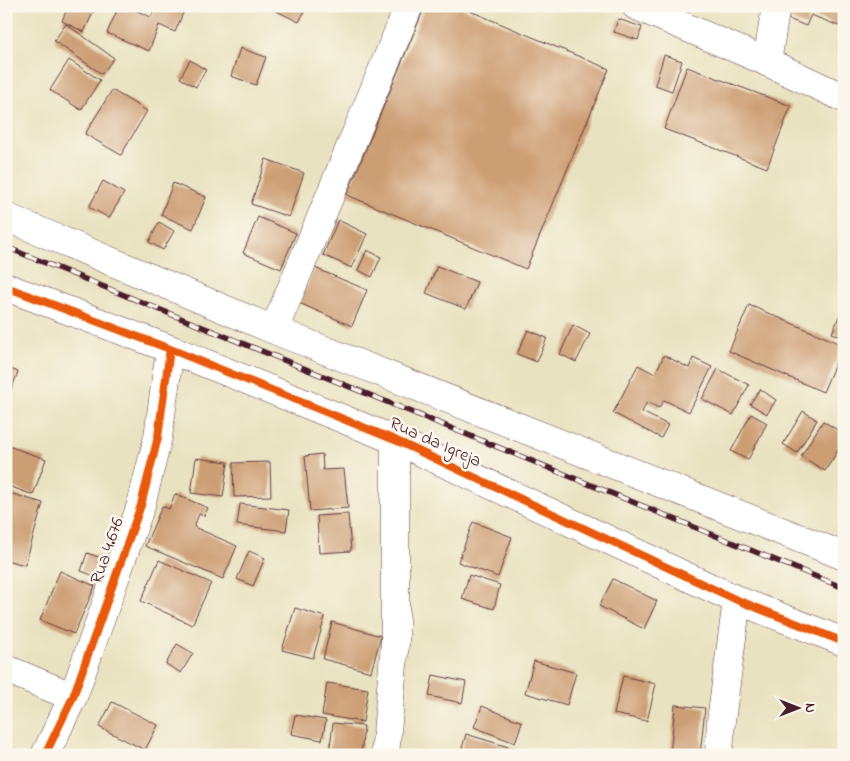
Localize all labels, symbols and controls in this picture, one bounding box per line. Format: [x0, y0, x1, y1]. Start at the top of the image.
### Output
street label: Rua da Igreja [385, 411, 485, 476]
street label: Rua 4.676 [85, 514, 132, 588]
north arrow [772, 684, 822, 734]
text: N [799, 703, 820, 713]

